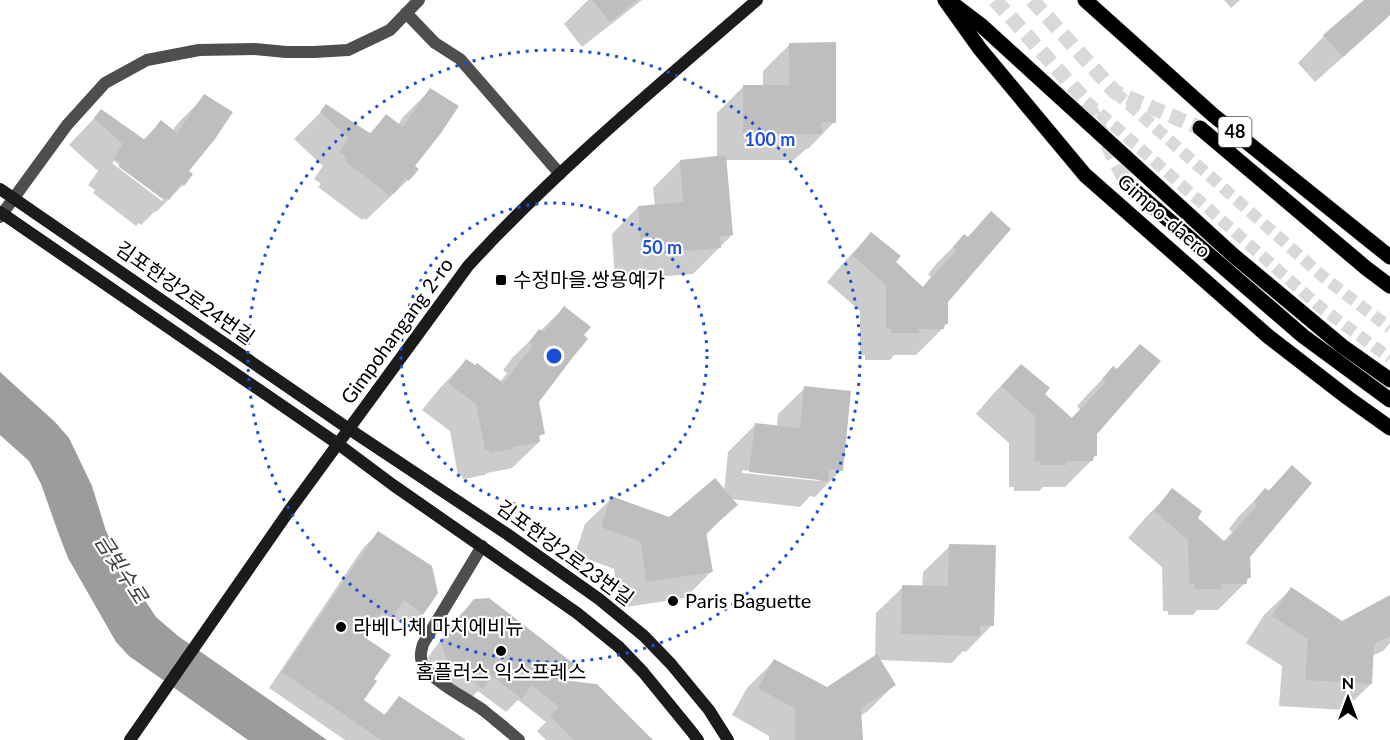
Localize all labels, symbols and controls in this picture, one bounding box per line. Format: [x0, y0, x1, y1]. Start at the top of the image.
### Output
road number: 48 [1218, 117, 1252, 147]
text: 100 m [745, 128, 795, 150]
street label: Gimpo-daero [1113, 168, 1216, 262]
street label: 김포한강2로24번길 [112, 235, 259, 349]
text: 50 m [642, 236, 682, 258]
street label: Gimpohangang 2-ro [335, 253, 457, 408]
place label: 수정마을.쌍용예가 [513, 267, 665, 291]
marker: 수정마을.쌍용예가 [494, 273, 508, 287]
centre of rings [544, 346, 564, 366]
street label: 김포한강2로23번길 [492, 494, 639, 610]
water label: 금빛수로 [91, 529, 155, 609]
place label: Paris Baguette [685, 588, 811, 612]
marker: Paris Baguette [666, 594, 680, 608]
place label: 라베니체 마치에비뉴 [353, 614, 524, 638]
marker: 라베니체 마치에비뉴 [334, 620, 348, 634]
marker: 홈플러스 익스프레스 [494, 644, 508, 658]
place label: 홈플러스 익스프레스 [416, 659, 586, 683]
north arrow [1318, 668, 1378, 728]
text: N [1342, 673, 1354, 692]

